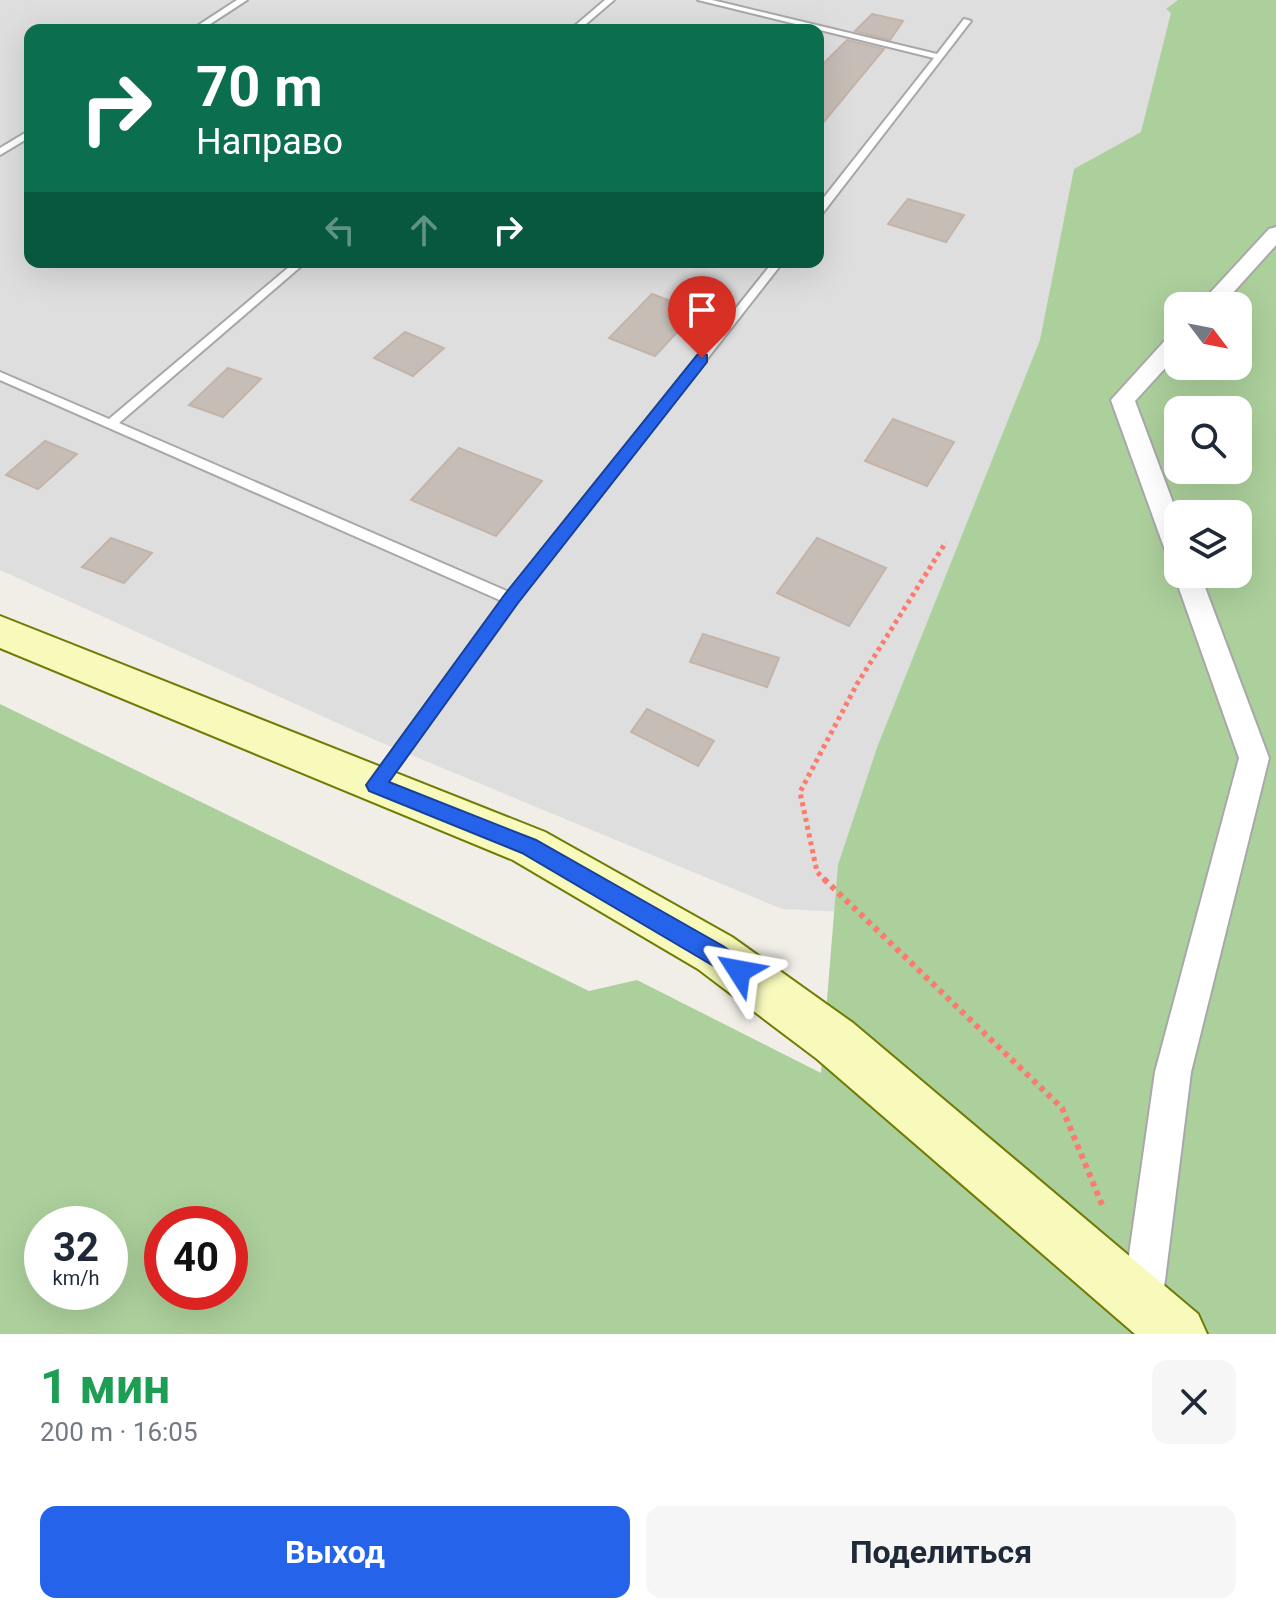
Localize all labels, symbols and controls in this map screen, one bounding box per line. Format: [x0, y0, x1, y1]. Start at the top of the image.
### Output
text: 70 m [196, 54, 323, 120]
icon: right [64, 56, 168, 160]
text: Направо [196, 121, 343, 163]
icon: left [318, 208, 362, 252]
icon: ahead [402, 208, 446, 252]
icon: right [486, 208, 530, 252]
pin [668, 276, 736, 358]
icon: arrive [680, 288, 724, 332]
north arrow [1164, 292, 1252, 380]
map controls [1164, 292, 1252, 588]
button: search [1164, 396, 1252, 484]
button: layers [1164, 500, 1252, 588]
position arrow [697, 929, 781, 1013]
speed limit sign: 40 [144, 1206, 248, 1310]
text: 32 [53, 1224, 99, 1271]
text: km/h [53, 1266, 99, 1290]
text: 1 мин [40, 1358, 170, 1415]
button: close [1152, 1360, 1236, 1444]
text: 200 m · 16:05 [40, 1417, 198, 1447]
button: Выход [40, 1506, 630, 1598]
button: Поделиться [646, 1506, 1236, 1598]

